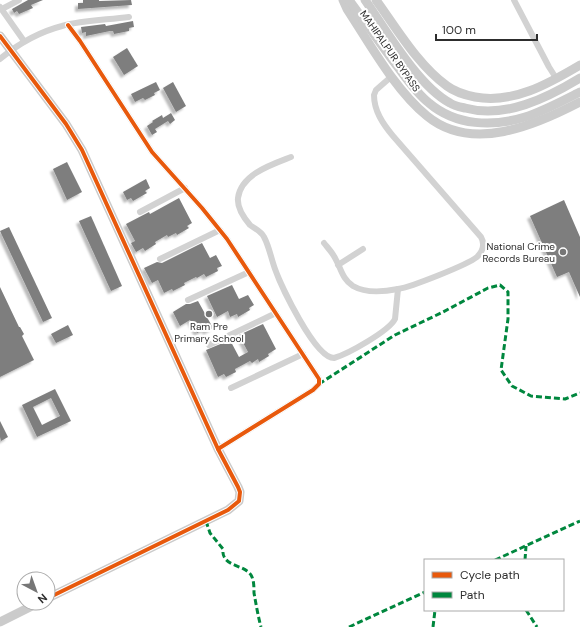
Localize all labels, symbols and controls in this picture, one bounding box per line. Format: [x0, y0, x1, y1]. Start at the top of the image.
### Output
street label: MAHIPALPUR BYPASS [357, 8, 423, 94]
scale bar [436, 16, 537, 42]
text: 100 m [442, 22, 476, 38]
place label: National Crime Records Bureau [482, 240, 555, 265]
marker: National Crime Records Bureau [558, 247, 568, 257]
marker: Ram Pre Primary School [204, 309, 214, 319]
place label: Ram Pre Primary School [174, 320, 244, 345]
legend [424, 559, 564, 611]
text: Cycle path [460, 567, 520, 583]
north arrow [16, 571, 56, 611]
text: Path [460, 587, 485, 603]
text: N [35, 591, 50, 606]

